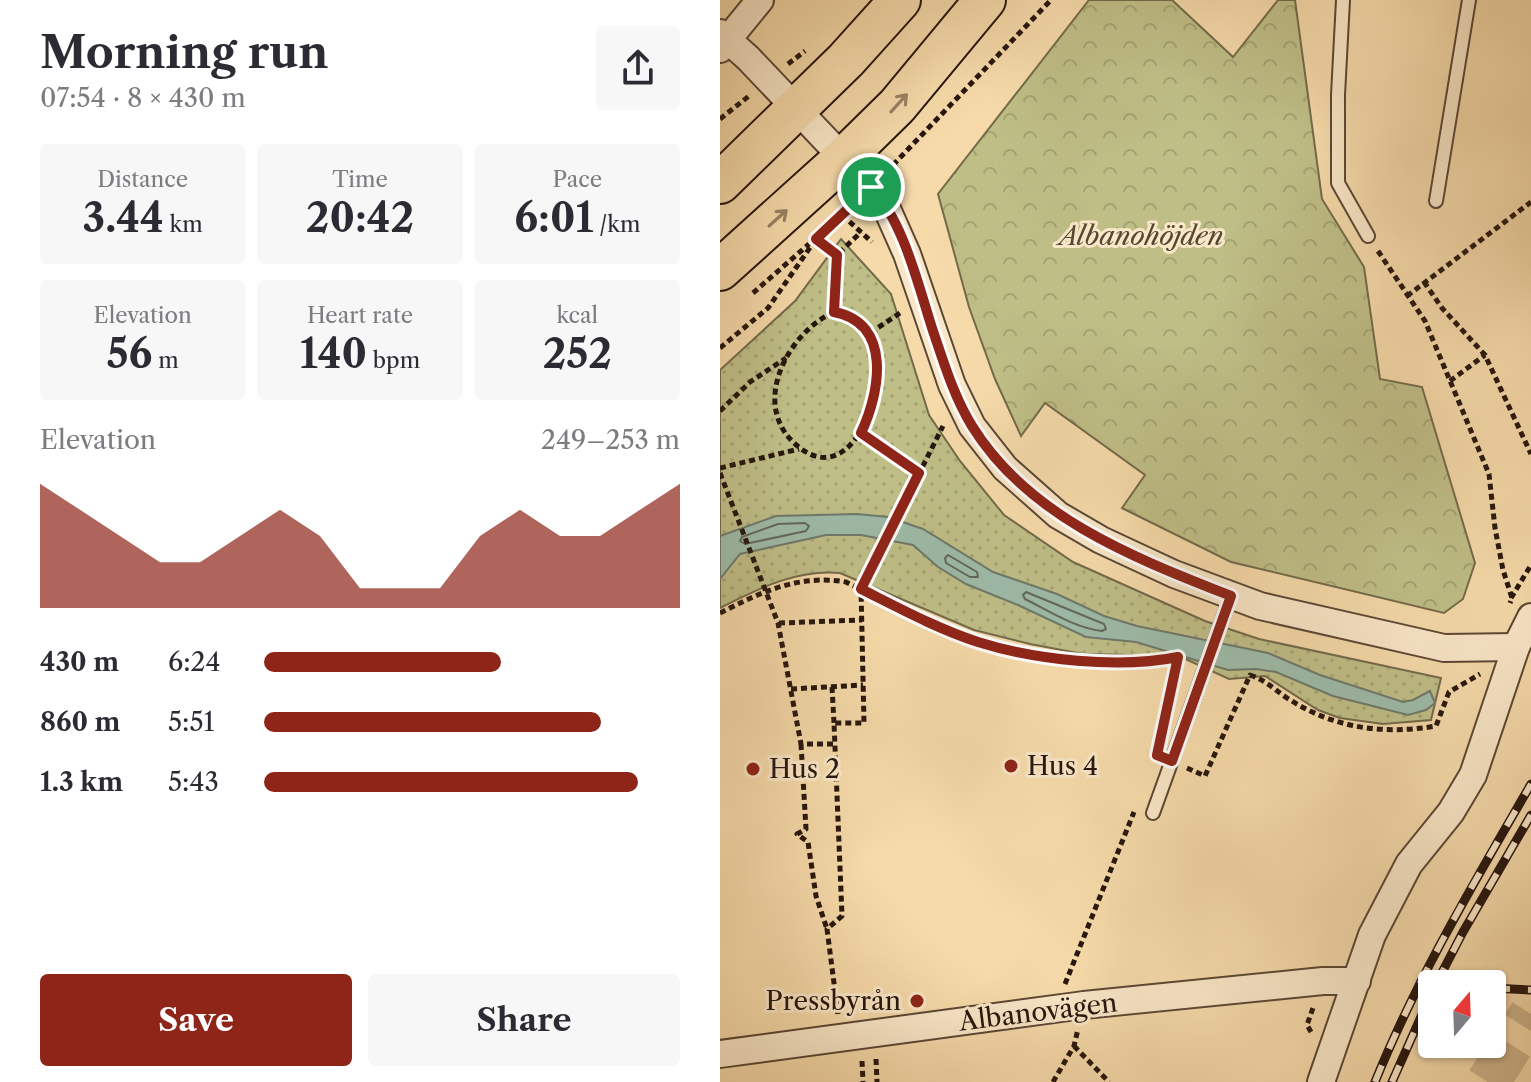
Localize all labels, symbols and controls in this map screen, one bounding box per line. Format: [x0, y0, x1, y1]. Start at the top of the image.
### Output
text: Morning run [40, 25, 329, 79]
button: share [596, 26, 680, 110]
text: 07:54 · 8 × 430 m [40, 82, 246, 114]
one-way arrow [889, 94, 907, 114]
pin [837, 153, 905, 221]
icon: arrive [849, 165, 893, 209]
text: Distance [97, 166, 188, 193]
text: Time [332, 166, 388, 193]
text: Pace [552, 166, 602, 193]
text: 3.44 [83, 193, 164, 242]
text: 20:42 [306, 193, 414, 242]
text: 6:01 [514, 193, 593, 242]
one-way arrow [768, 208, 788, 227]
text: km [164, 211, 203, 238]
text: /km [593, 211, 640, 238]
park label: Albanohöjden [1055, 220, 1223, 252]
text: Elevation [94, 302, 192, 329]
text: Heart rate [307, 302, 413, 329]
text: kcal [557, 302, 598, 329]
text: 56 [106, 329, 152, 378]
text: 140 [300, 329, 367, 378]
text: 252 [543, 329, 612, 378]
text: m [152, 347, 179, 374]
text: bpm [367, 347, 420, 374]
text: Elevation [40, 424, 156, 456]
text: 249–253 m [541, 424, 680, 456]
text: 430 m [40, 646, 119, 678]
text: 6:24 [168, 646, 221, 678]
text: 860 m [40, 706, 121, 738]
text: 5:51 [168, 706, 214, 738]
place label: Hus 4 [1027, 750, 1098, 782]
place label: Hus 2 [769, 753, 840, 785]
marker: Hus 4 [1002, 757, 1020, 775]
marker: Hus 2 [744, 760, 762, 778]
text: 1.3 km [40, 766, 123, 798]
text: 5:43 [168, 766, 219, 798]
north arrow [1418, 970, 1506, 1058]
map controls [1418, 970, 1506, 1058]
button: Save [40, 974, 352, 1066]
button: Share [368, 974, 680, 1066]
place label: Pressbyrån [766, 985, 901, 1017]
street label: Albanovägen [956, 986, 1119, 1038]
marker: Pressbyrån [908, 992, 926, 1010]

